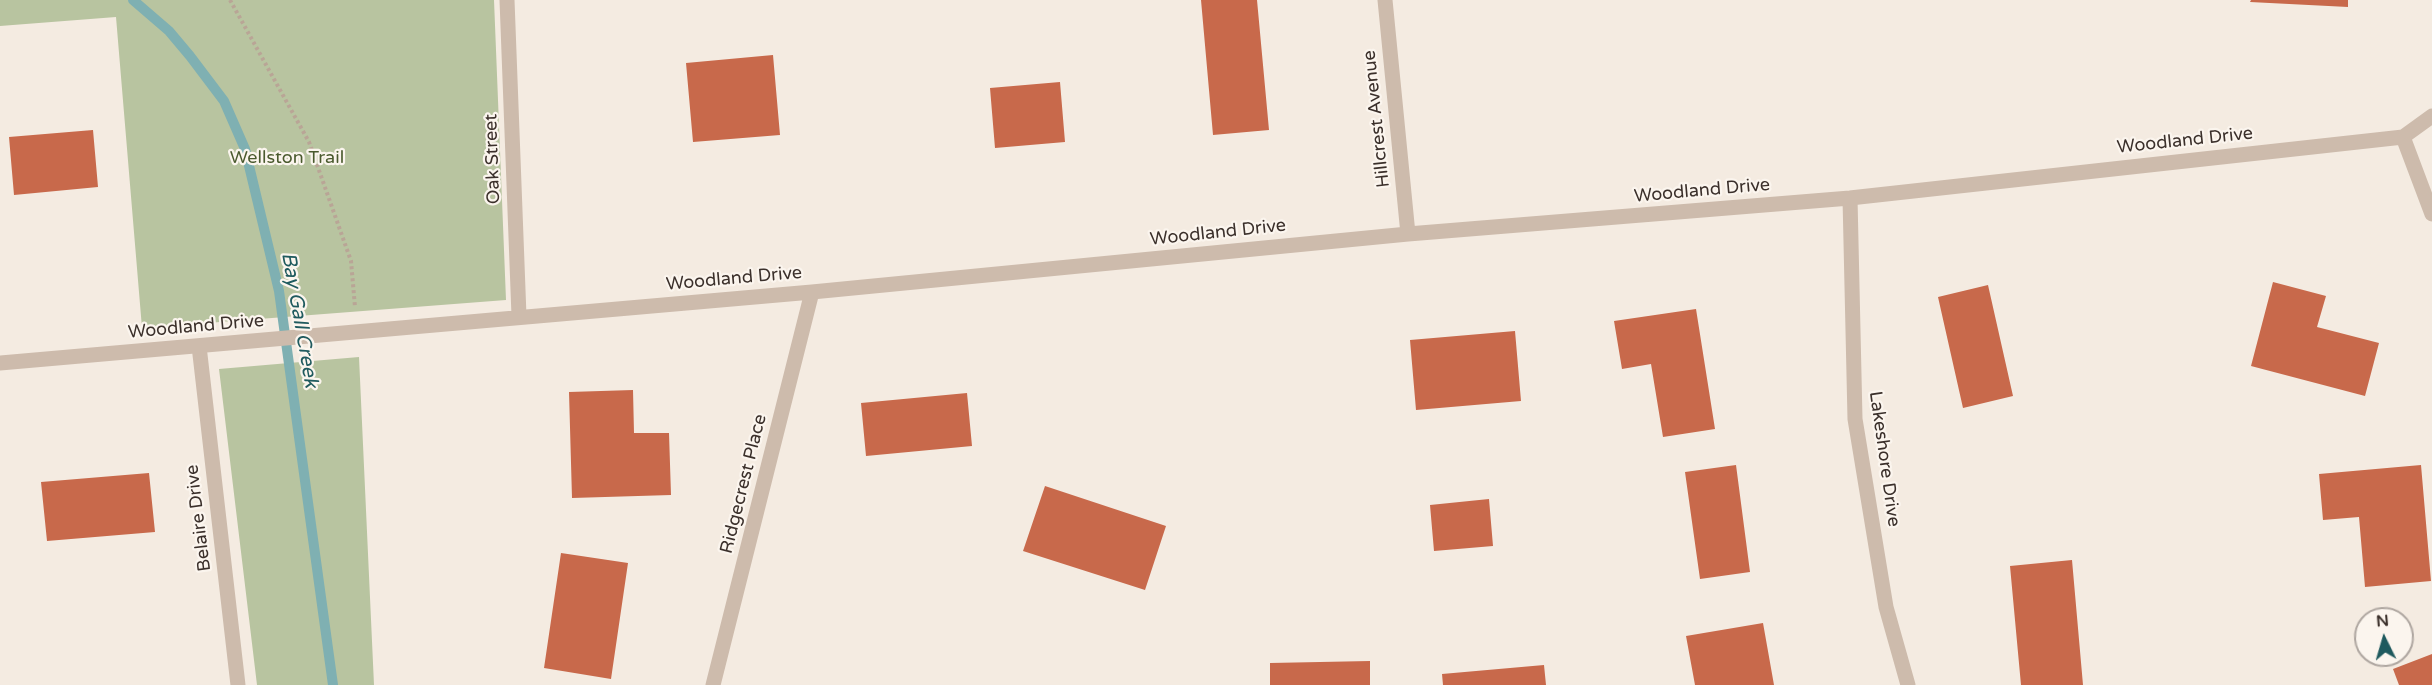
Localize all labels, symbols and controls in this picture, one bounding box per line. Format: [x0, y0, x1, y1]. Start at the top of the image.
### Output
street label: Hillcrest Avenue [1359, 49, 1395, 189]
street label: Oak Street [481, 113, 505, 205]
street label: Woodland Drive [2116, 123, 2254, 159]
park label: Wellston Trail [230, 147, 344, 169]
street label: Woodland Drive [1633, 174, 1771, 208]
street label: Woodland Drive [1149, 215, 1287, 251]
water label: Bay Gall Creek [275, 250, 323, 390]
street label: Woodland Drive [665, 262, 803, 296]
street label: Woodland Drive [127, 310, 265, 344]
street label: Lakeshore Drive [1864, 390, 1904, 528]
street label: Ridgecrest Place [716, 412, 772, 556]
street label: Belaire Drive [182, 463, 216, 573]
north arrow [2354, 607, 2414, 667]
text: N [2375, 611, 2390, 632]

